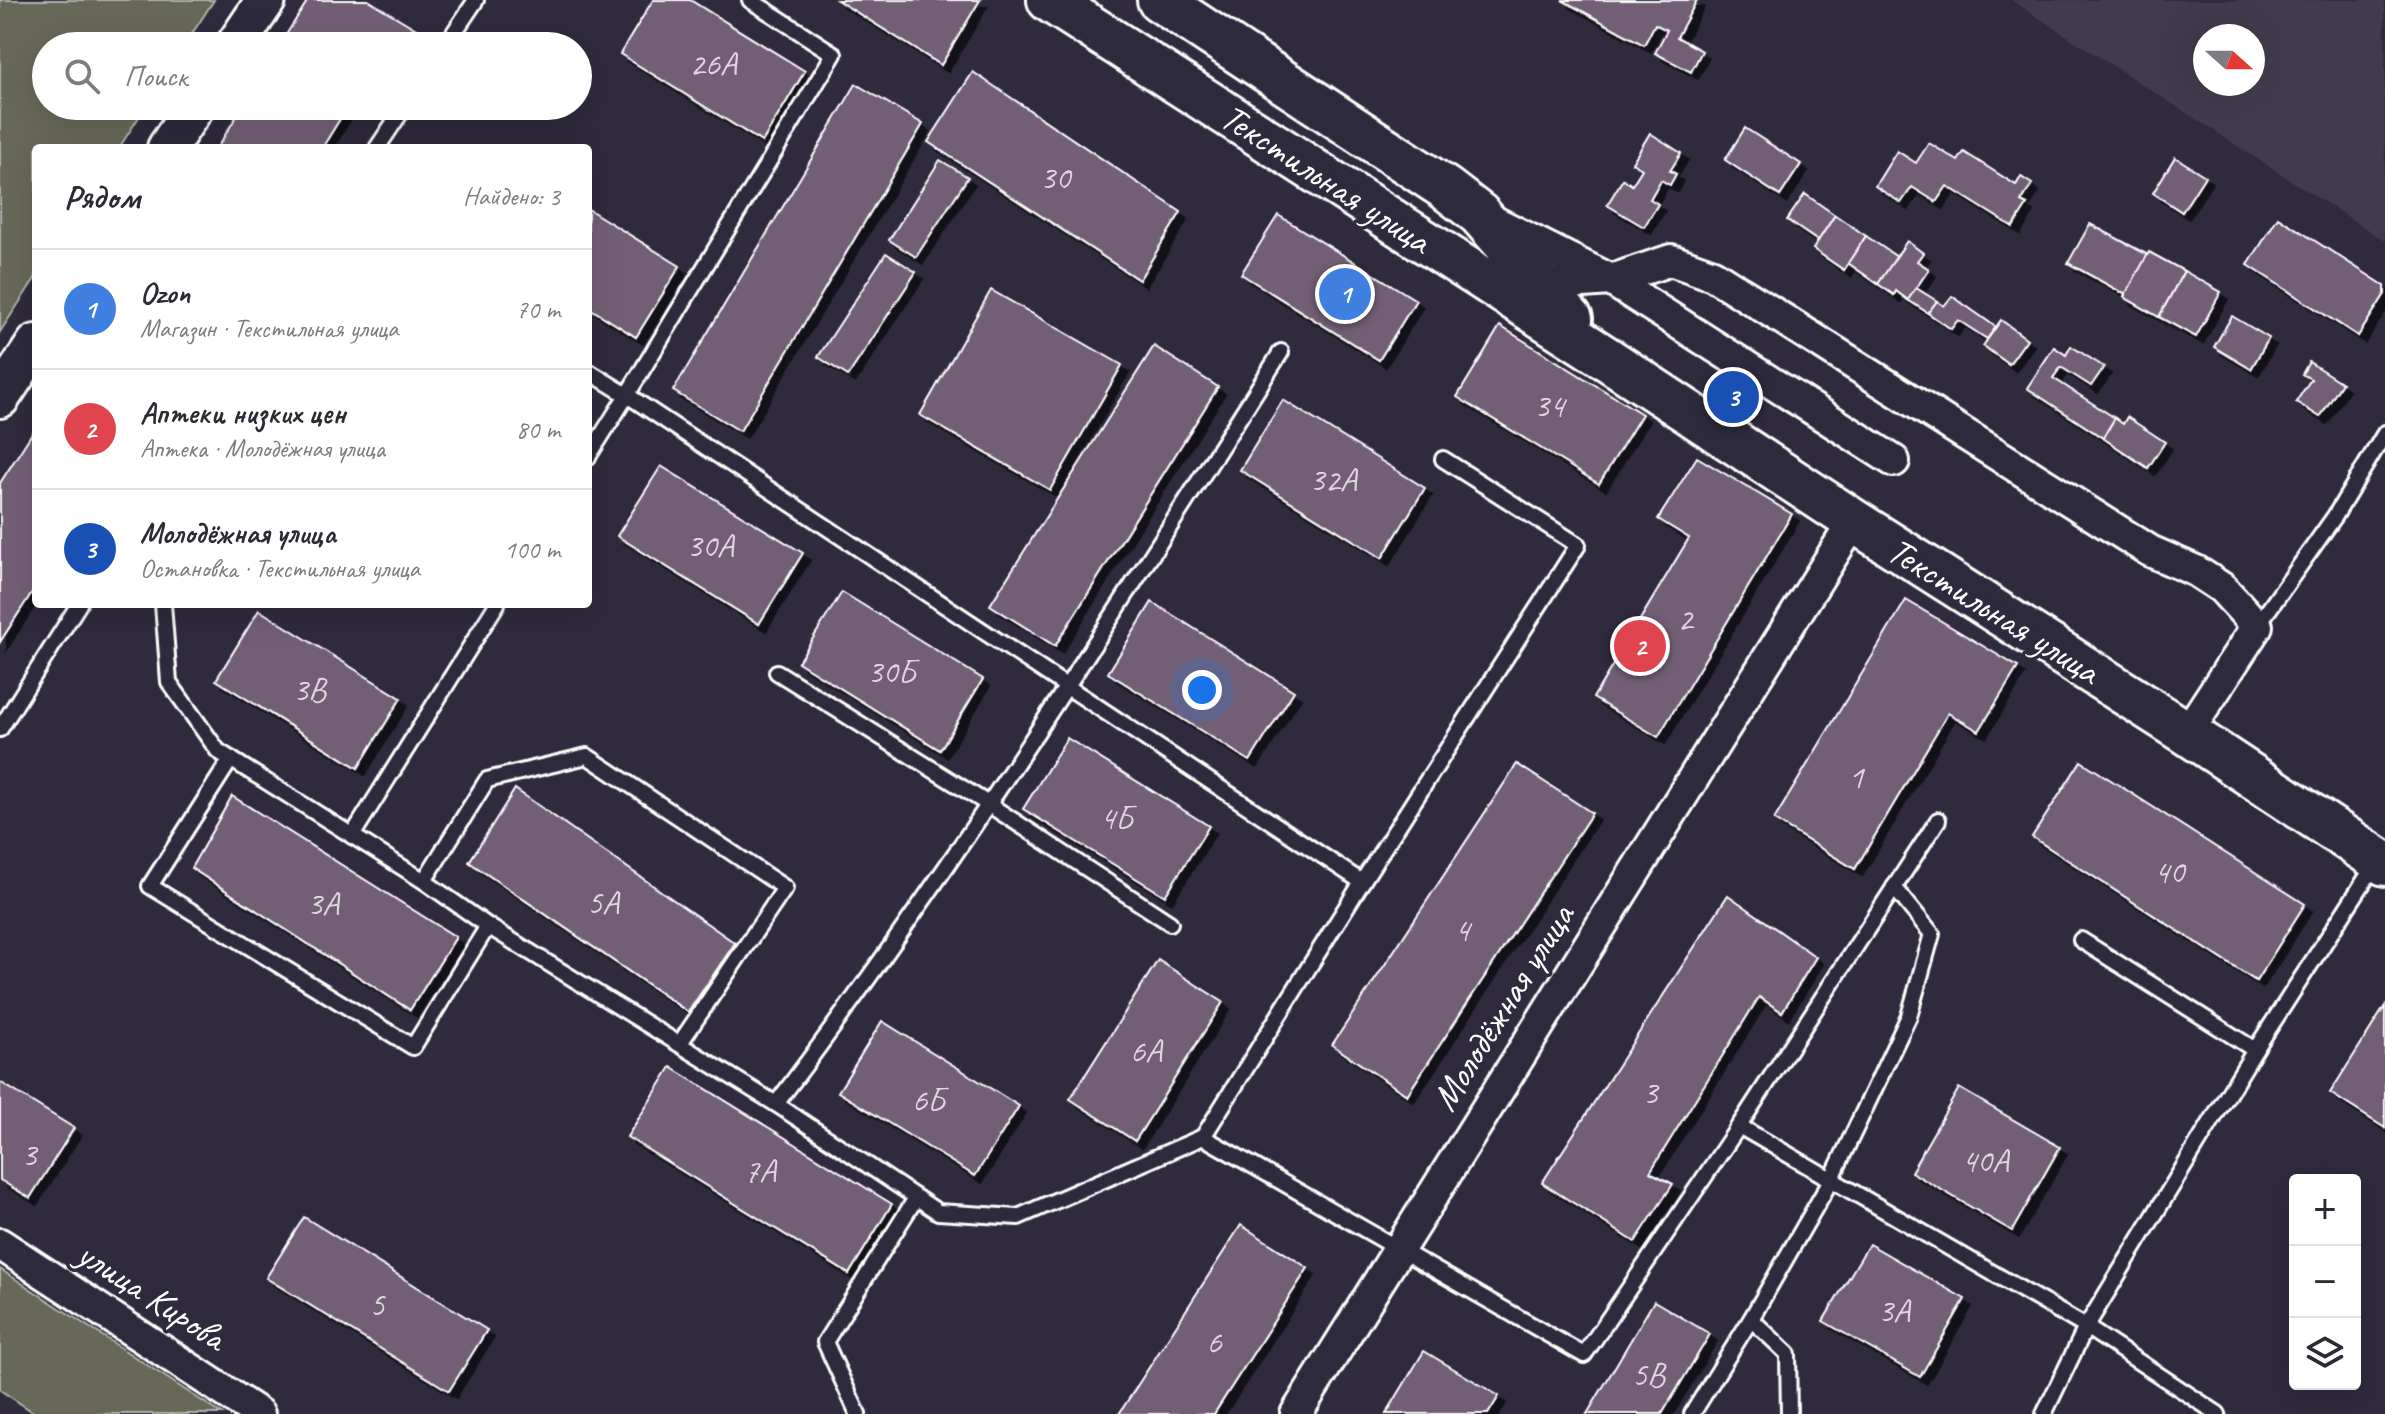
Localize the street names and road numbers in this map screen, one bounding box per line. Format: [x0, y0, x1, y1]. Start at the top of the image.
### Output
street label: Текстильная улица [1212, 93, 1442, 265]
street label: Текстильная улица [1879, 527, 2110, 696]
street label: Молодёжная улица [1420, 893, 1586, 1119]
street label: улица Кирова [67, 1229, 238, 1363]

